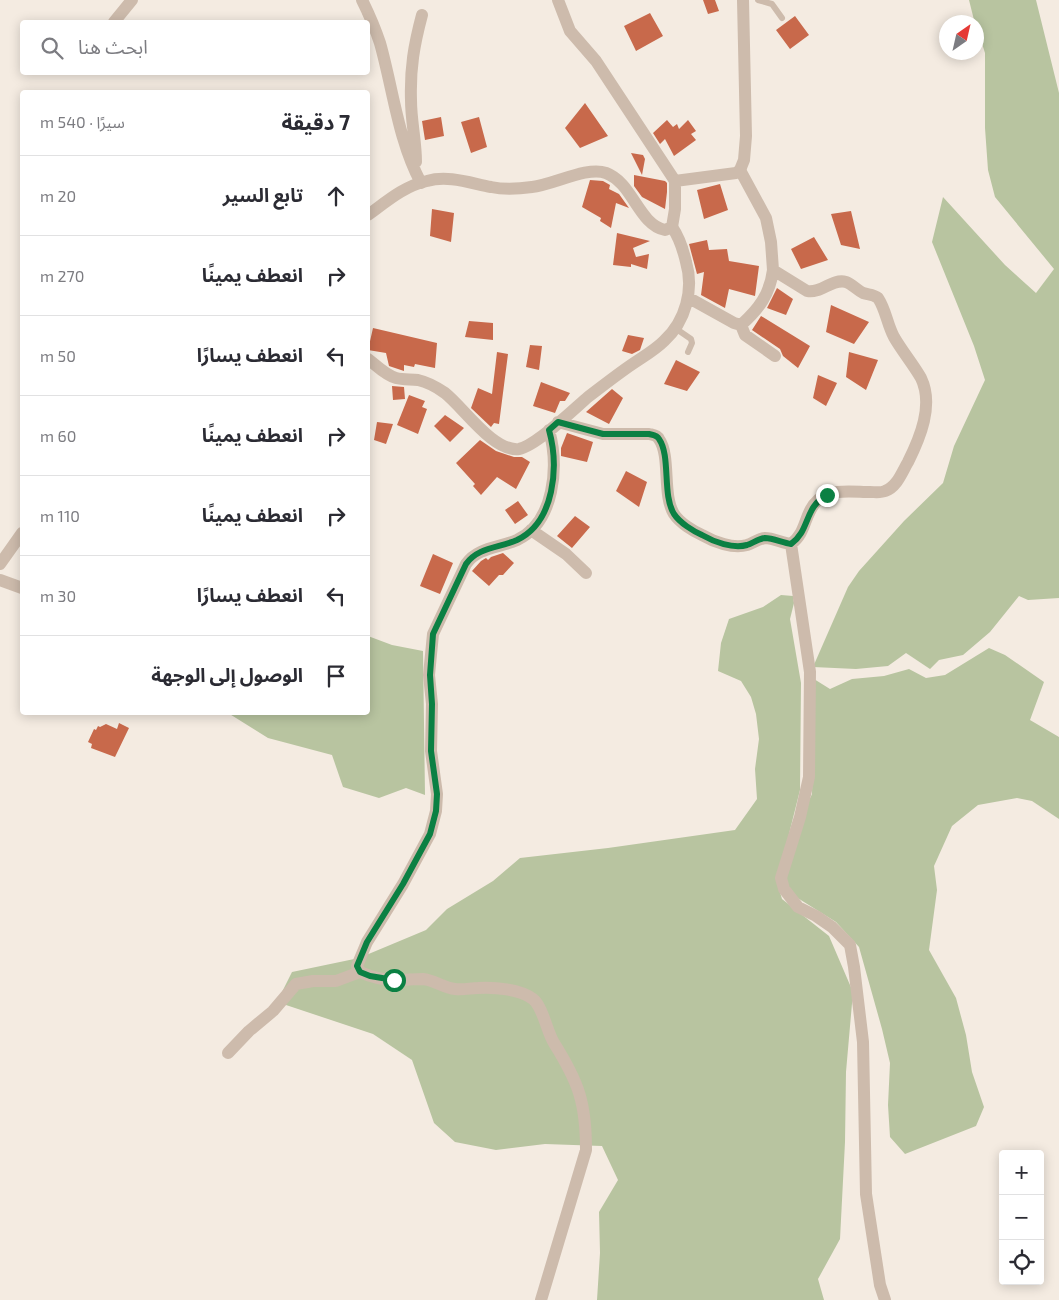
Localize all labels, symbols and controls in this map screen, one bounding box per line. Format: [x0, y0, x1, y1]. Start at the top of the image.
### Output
north arrow [939, 15, 984, 60]
search box [20, 20, 370, 75]
icon: search [38, 34, 66, 62]
text: ابحث هنا [78, 35, 148, 58]
text: 7 دقيقة [282, 109, 350, 134]
text: سيرًا · 540 m [40, 112, 125, 131]
icon: ahead [322, 182, 350, 210]
text: تابع السير [223, 183, 303, 206]
text: 20 m [40, 186, 76, 205]
icon: right [322, 262, 350, 290]
text: انعطف يمينًا [202, 263, 303, 286]
text: 270 m [40, 266, 84, 285]
icon: left [322, 342, 350, 370]
text: انعطف يسارًا [197, 343, 303, 366]
text: 50 m [40, 346, 76, 365]
icon: right [322, 422, 350, 450]
text: انعطف يمينًا [202, 423, 303, 446]
text: 60 m [40, 426, 76, 445]
route end [816, 484, 839, 507]
icon: right [322, 502, 350, 530]
text: انعطف يمينًا [202, 503, 303, 526]
text: 110 m [40, 506, 80, 525]
icon: left [322, 582, 350, 610]
text: انعطف يسارًا [197, 583, 303, 606]
text: 30 m [40, 586, 76, 605]
icon: arrive [322, 662, 350, 690]
text: الوصول إلى الوجهة [151, 663, 303, 686]
route start [383, 969, 406, 992]
map controls [999, 1150, 1044, 1285]
button: + [999, 1150, 1044, 1195]
button: − [999, 1195, 1044, 1240]
button: locate [999, 1240, 1044, 1285]

